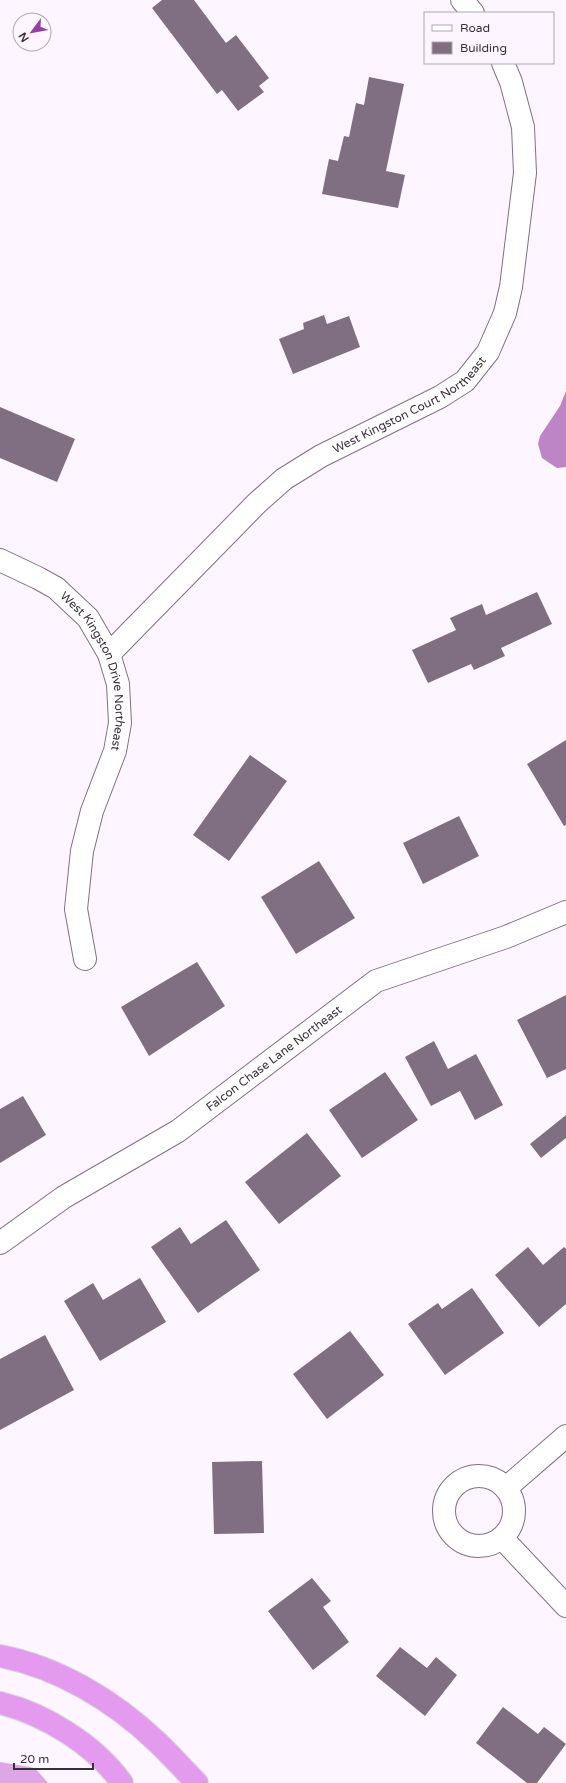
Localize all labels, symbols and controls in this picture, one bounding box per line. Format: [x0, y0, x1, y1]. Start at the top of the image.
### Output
north arrow [12, 12, 52, 52]
legend [424, 12, 554, 64]
text: Road [460, 21, 490, 35]
text: N [16, 30, 32, 44]
text: Building [460, 41, 507, 55]
street label: West Kingston Court Northeast [330, 353, 489, 456]
street label: West Kingston Drive Northeast [57, 589, 127, 752]
street label: Falcon Chase Lane Northeast [203, 1002, 345, 1114]
scale bar [14, 1745, 93, 1771]
text: 20 m [20, 1752, 49, 1766]

